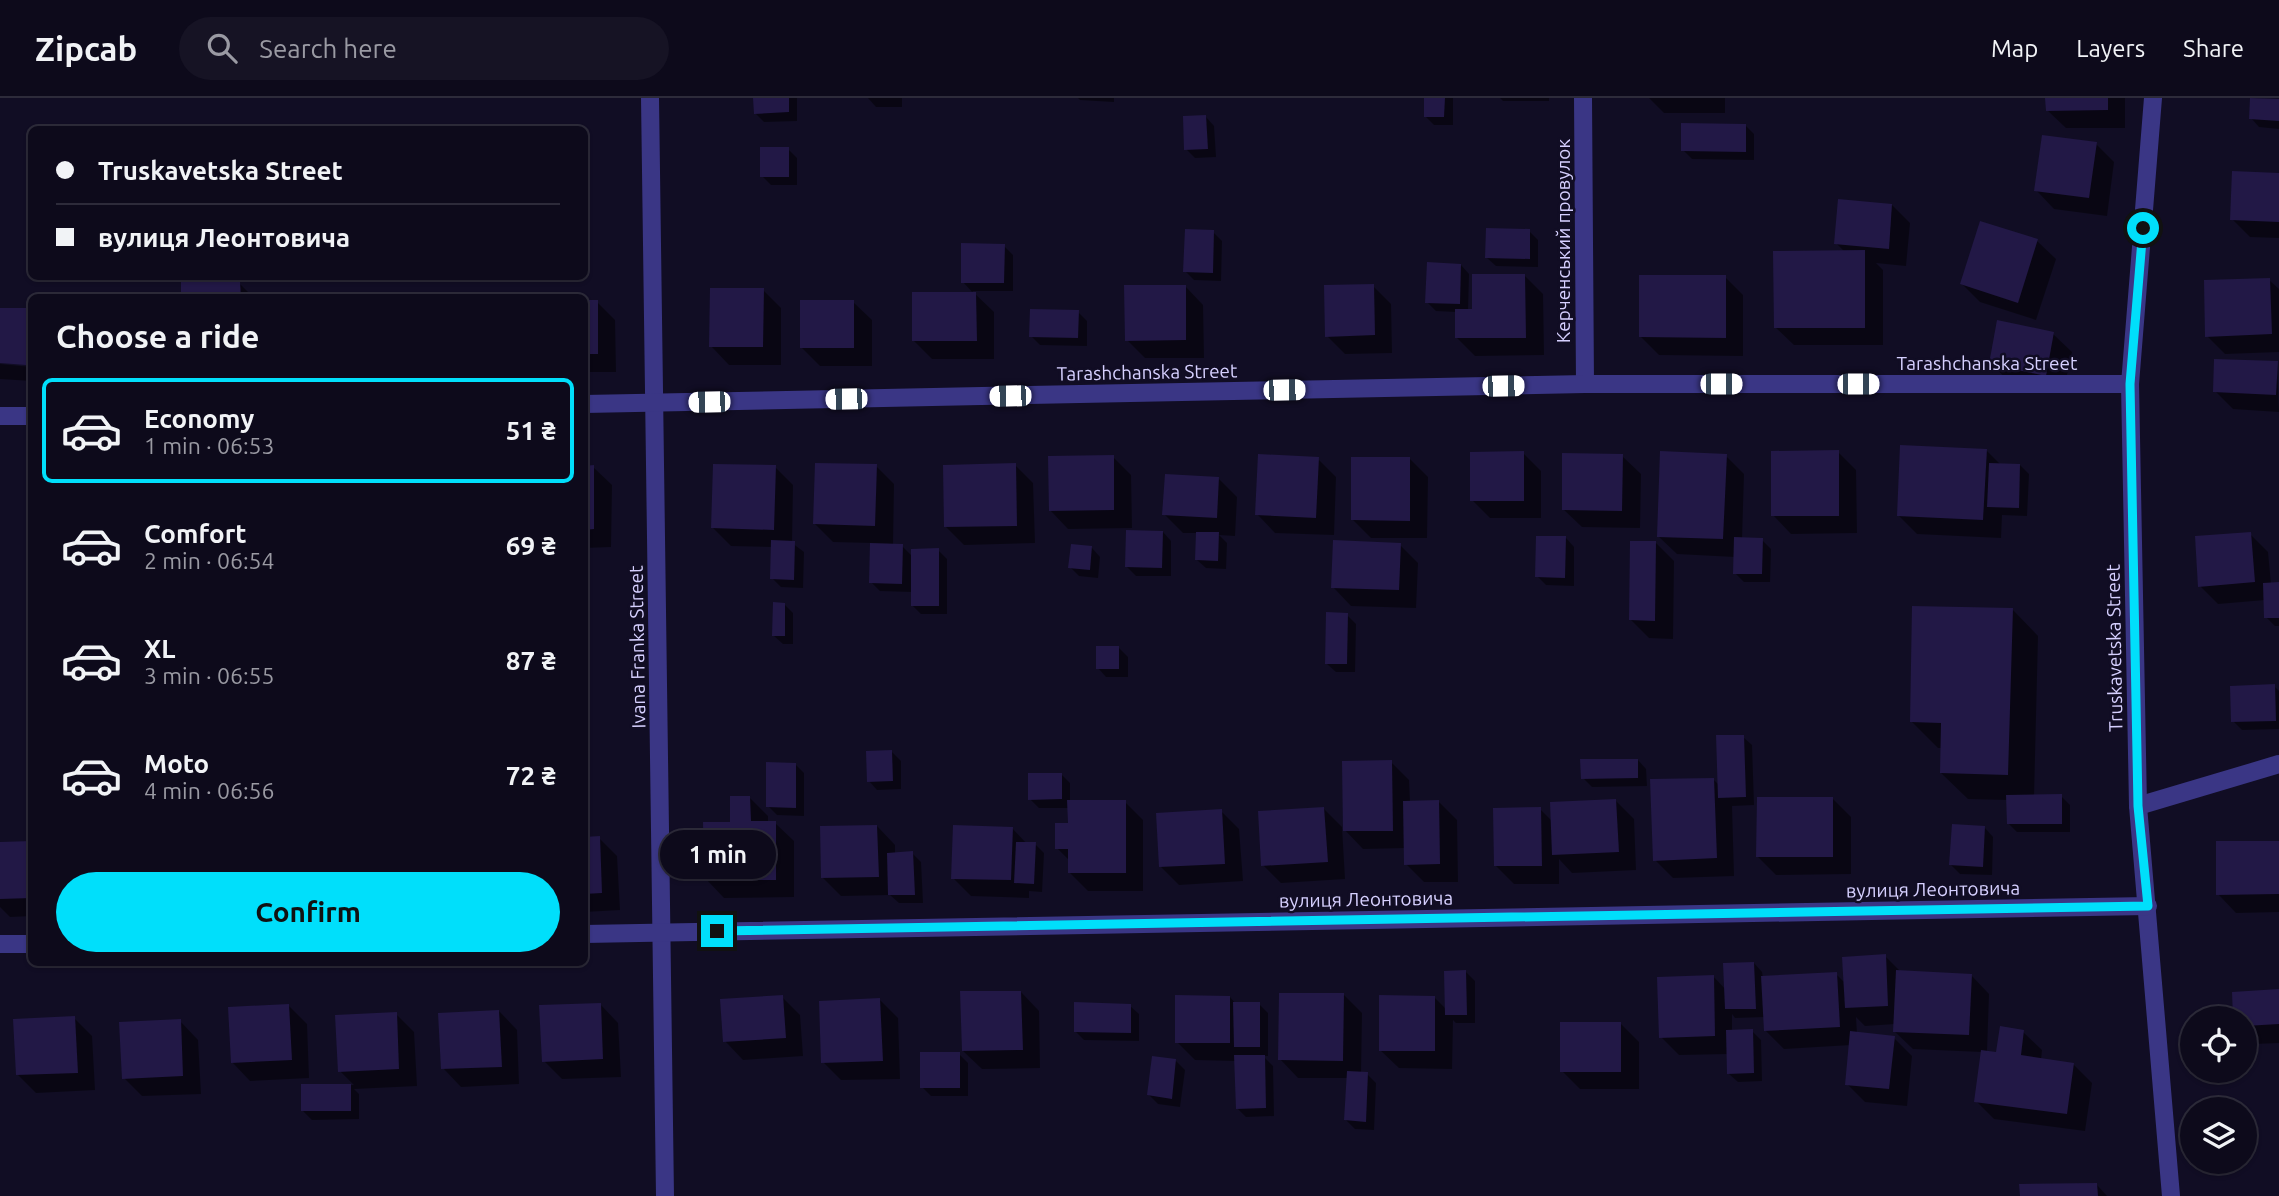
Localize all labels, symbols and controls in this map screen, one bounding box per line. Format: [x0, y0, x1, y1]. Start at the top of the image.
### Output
search box [179, 17, 669, 80]
icon: search [203, 29, 241, 67]
text: Zipcab [35, 30, 137, 67]
text: Search here [259, 34, 397, 63]
text: Map [1991, 35, 2038, 62]
text: Layers [2076, 35, 2145, 62]
text: Share [2183, 35, 2244, 62]
street label: Керченський провулок [1552, 139, 1574, 343]
text: Truskavetska Street [98, 156, 343, 185]
route start [2127, 212, 2159, 244]
text: вулиця Леонтовича [98, 223, 350, 252]
text: Choose a ride [56, 318, 259, 354]
street label: Tarashchanska Street [1897, 352, 2078, 374]
street label: Tarashchanska Street [1056, 359, 1238, 385]
car [1701, 374, 1743, 395]
car [1838, 374, 1880, 395]
car [1482, 375, 1525, 397]
car [1263, 379, 1306, 401]
car [989, 385, 1032, 407]
car [825, 388, 868, 410]
car [688, 391, 731, 413]
icon: car [60, 399, 123, 462]
text: Economy [144, 404, 254, 433]
text: 51 ₴ [506, 416, 556, 445]
text: 1 min · 06:53 [144, 433, 275, 458]
icon: car [60, 514, 123, 577]
text: Comfort [144, 519, 247, 548]
text: 69 ₴ [506, 531, 556, 560]
text: 2 min · 06:54 [144, 548, 275, 573]
street label: Truskavetska Street [2102, 563, 2126, 732]
street label: Ivana Franka Street [625, 565, 649, 729]
icon: car [60, 629, 123, 692]
text: XL [144, 634, 175, 663]
text: 87 ₴ [506, 646, 556, 675]
text: 3 min · 06:55 [144, 663, 275, 688]
icon: car [60, 744, 123, 807]
text: Moto [144, 749, 209, 778]
text: 72 ₴ [506, 761, 556, 790]
text: 4 min · 06:56 [144, 778, 275, 803]
callout: 1 min [659, 830, 775, 878]
text: 1 min [689, 842, 747, 867]
button: Confirm [56, 872, 560, 952]
street label: вулиця Леонтовича [1846, 876, 2020, 902]
street label: вулиця Леонтовича [1279, 886, 1453, 912]
route end [701, 915, 733, 947]
map controls [2180, 1006, 2257, 1174]
button: locate [2180, 1006, 2257, 1083]
button: layers [2180, 1097, 2257, 1174]

